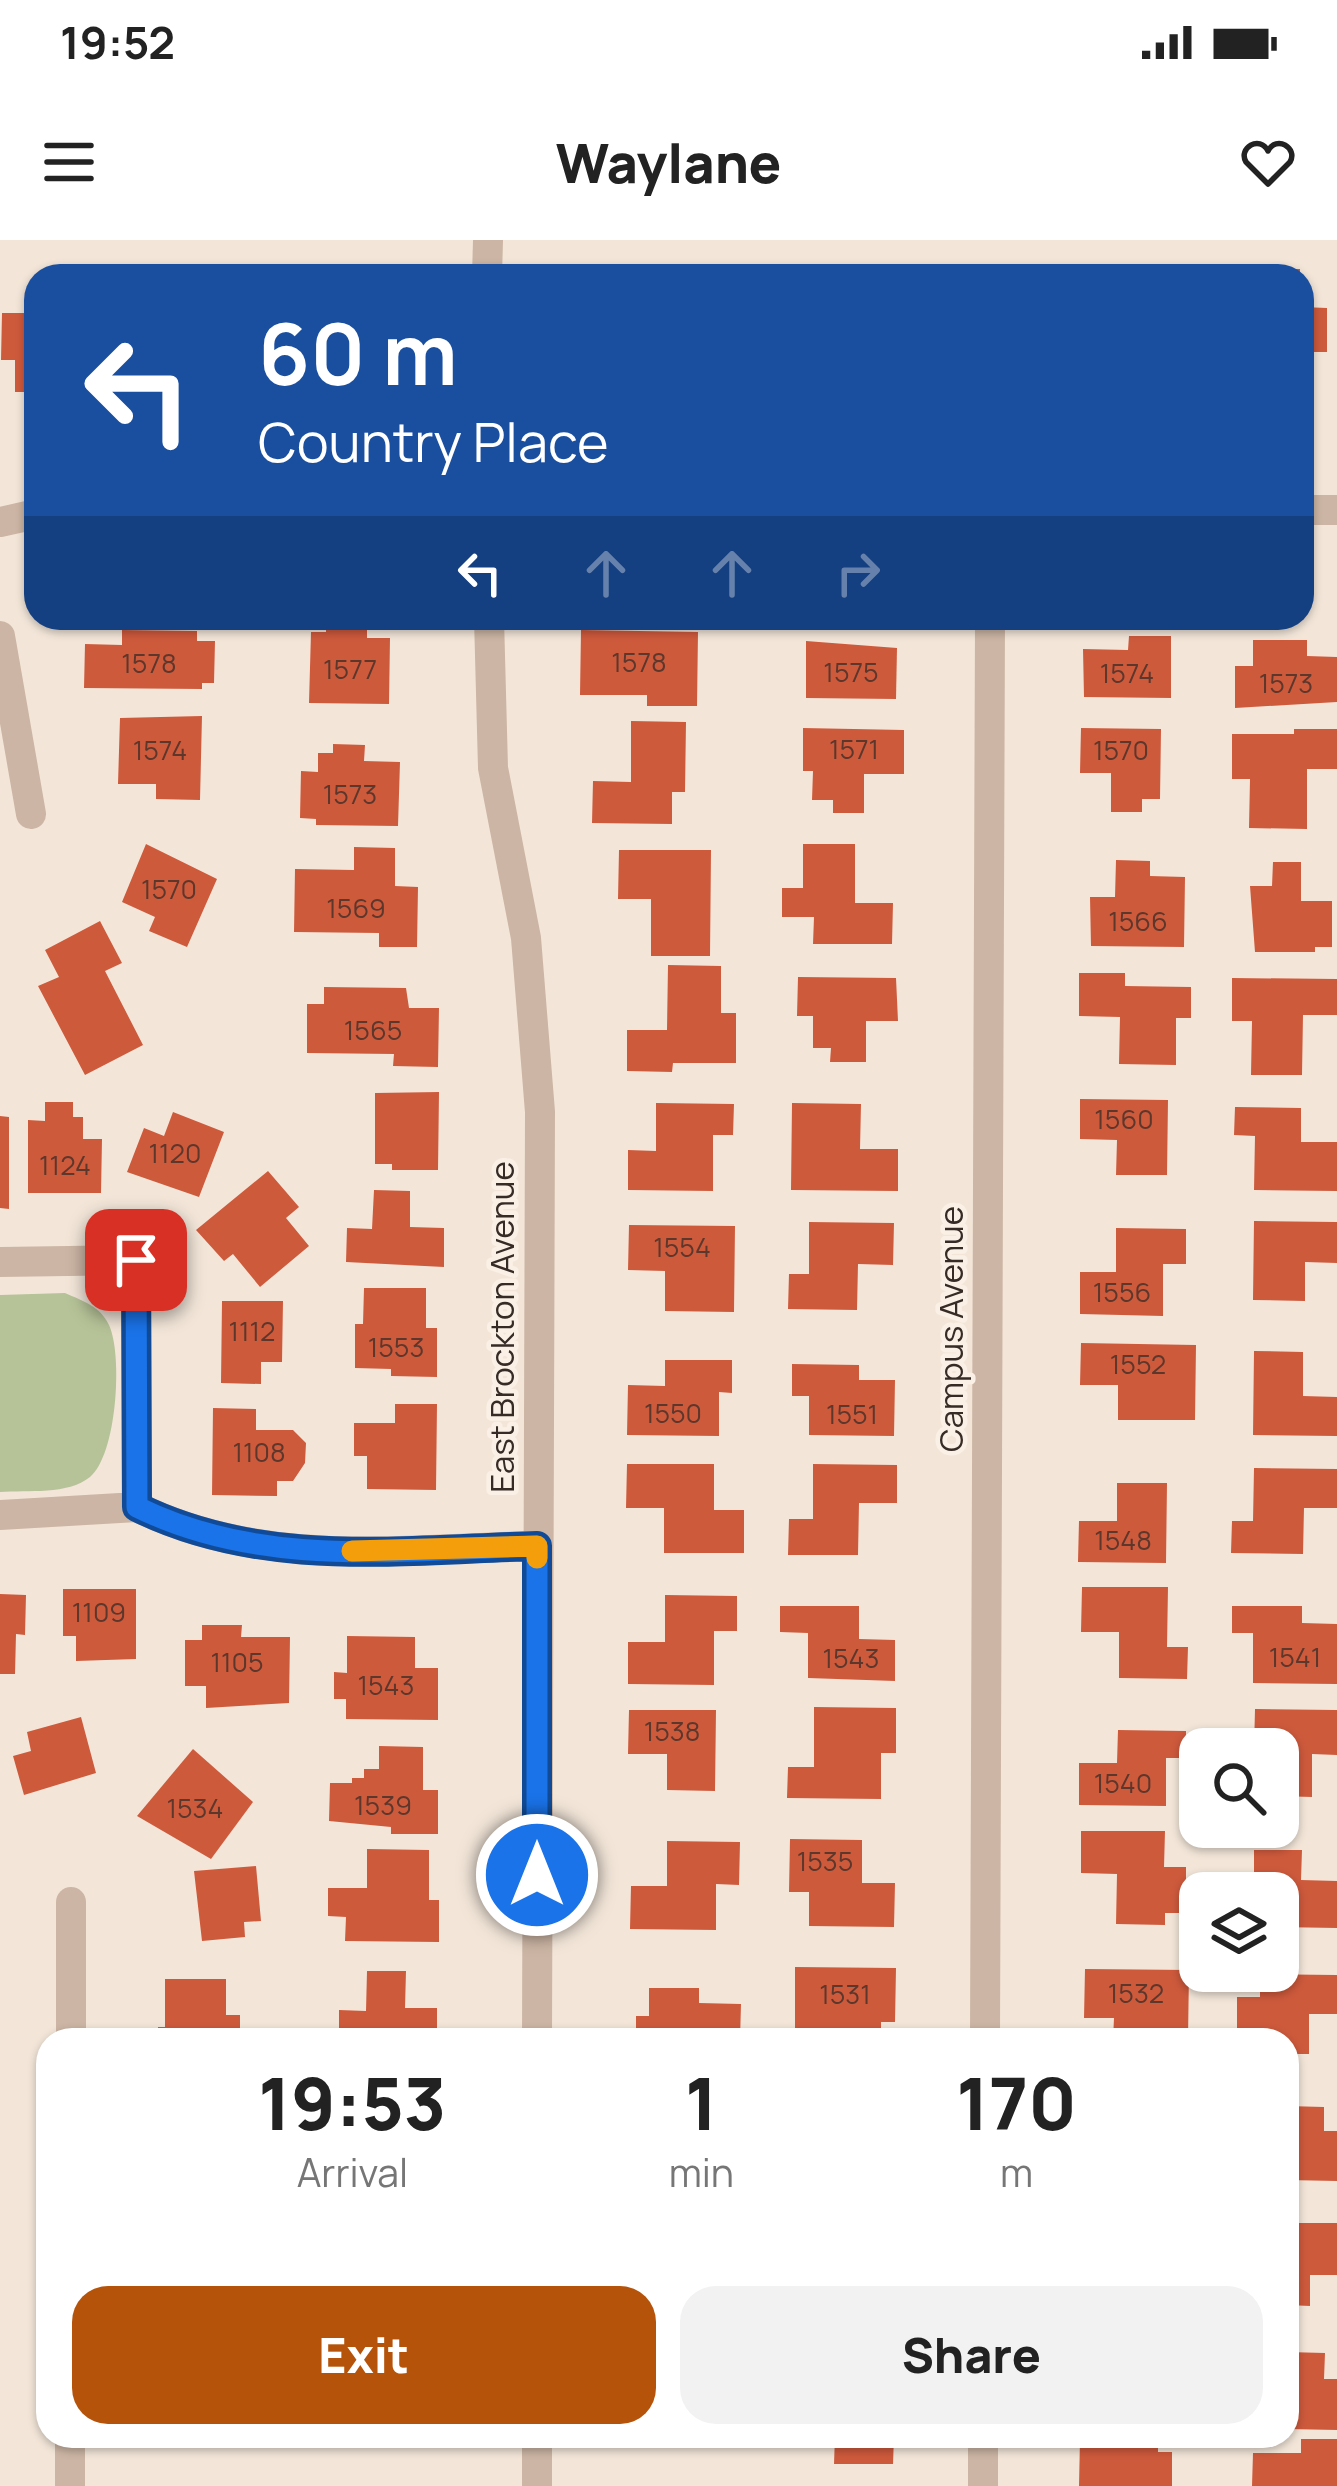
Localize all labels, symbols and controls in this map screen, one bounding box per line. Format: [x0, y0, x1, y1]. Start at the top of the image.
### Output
text: 19:52 [60, 11, 175, 73]
text: Waylane [556, 125, 781, 199]
icon: menu [36, 129, 102, 195]
icon: heart [1235, 129, 1301, 195]
text: 60 m [258, 295, 458, 410]
icon: left [60, 312, 216, 468]
text: Country Place [258, 404, 609, 478]
icon: left [447, 540, 513, 606]
icon: ahead [573, 540, 639, 606]
icon: ahead [699, 540, 765, 606]
icon: right [825, 540, 891, 606]
house number: 1578 [611, 643, 667, 680]
house number: 1578 [121, 644, 177, 681]
house number: 1577 [323, 650, 377, 687]
house number: 1575 [823, 653, 879, 690]
house number: 1574 [1100, 654, 1154, 691]
house number: 1573 [1259, 664, 1313, 701]
house number: 1571 [829, 730, 879, 767]
house number: 1574 [133, 731, 187, 768]
house number: 1570 [1093, 731, 1149, 768]
house number: 1573 [323, 775, 377, 812]
house number: 1570 [141, 870, 197, 907]
house number: 1569 [326, 889, 386, 926]
house number: 1566 [1108, 902, 1168, 939]
house number: 1565 [344, 1011, 402, 1048]
house number: 1560 [1094, 1100, 1154, 1137]
house number: 1120 [149, 1134, 201, 1171]
house number: 1124 [39, 1146, 91, 1183]
street label: East Brockton Avenue [479, 1161, 524, 1493]
street label: Campus Avenue [928, 1206, 973, 1452]
pin [85, 1209, 187, 1311]
icon: arrive [103, 1227, 169, 1293]
house number: 1554 [653, 1228, 711, 1265]
house number: 1556 [1093, 1273, 1151, 1310]
house number: 1112 [229, 1312, 275, 1349]
house number: 1553 [368, 1328, 424, 1365]
house number: 1552 [1110, 1345, 1166, 1382]
house number: 1550 [644, 1394, 702, 1431]
house number: 1551 [826, 1395, 878, 1432]
house number: 1108 [232, 1433, 286, 1470]
house number: 1548 [1094, 1521, 1152, 1558]
house number: 1109 [72, 1593, 126, 1630]
house number: 1541 [1269, 1638, 1321, 1675]
house number: 1543 [823, 1639, 879, 1676]
house number: 1105 [210, 1643, 264, 1680]
house number: 1543 [358, 1666, 414, 1703]
house number: 1538 [644, 1712, 700, 1749]
map controls [1179, 1728, 1299, 1992]
button: search [1179, 1728, 1299, 1848]
house number: 1540 [1094, 1764, 1152, 1801]
house number: 1539 [354, 1786, 412, 1823]
house number: 1534 [167, 1789, 223, 1826]
position arrow [474, 1812, 600, 1938]
house number: 1535 [797, 1842, 853, 1879]
button: layers [1179, 1872, 1299, 1992]
house number: 1532 [1108, 1974, 1164, 2011]
house number: 1531 [819, 1975, 871, 2012]
text: 19:53 [258, 2053, 446, 2152]
text: 1 [685, 2053, 718, 2152]
text: 170 [956, 2053, 1077, 2152]
text: Arrival [297, 2145, 408, 2199]
text: min [669, 2145, 734, 2199]
text: m [1000, 2145, 1033, 2199]
button: Exit [72, 2286, 656, 2424]
button: Share [680, 2286, 1263, 2424]

